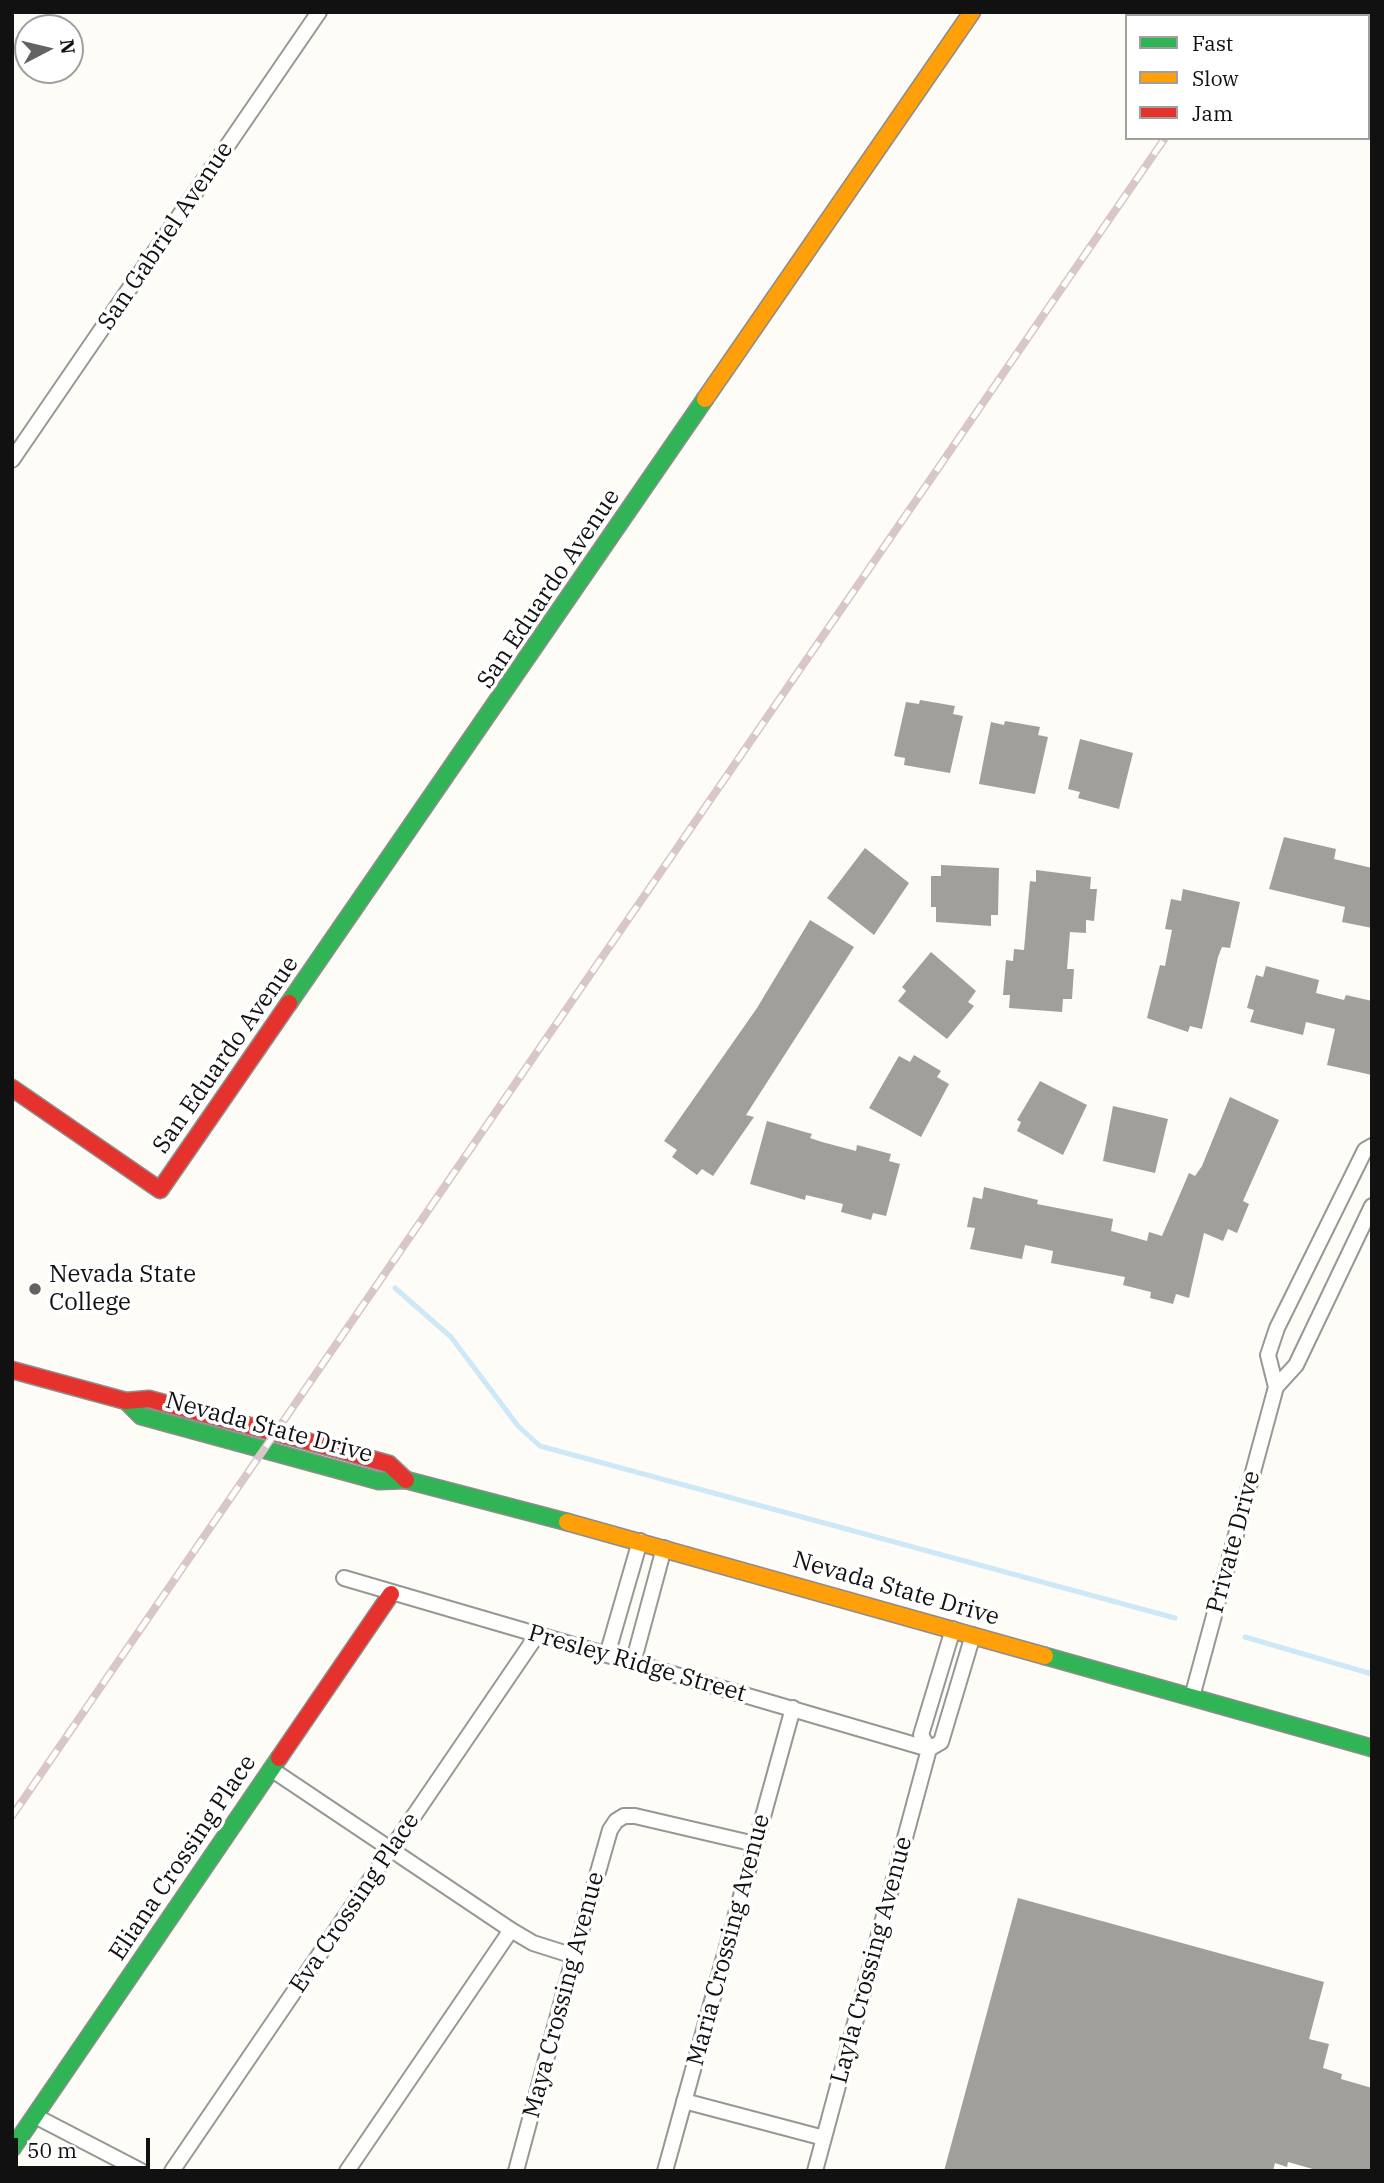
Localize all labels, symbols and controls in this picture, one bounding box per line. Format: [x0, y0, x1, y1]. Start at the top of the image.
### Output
north arrow [14, 14, 84, 84]
legend [1125, 14, 1370, 140]
text: Fast [1192, 29, 1233, 57]
text: N [55, 38, 81, 56]
text: Slow [1192, 64, 1239, 92]
text: Jam [1192, 99, 1233, 127]
street label: San Gabriel Avenue [92, 136, 240, 336]
street label: San Eduardo Avenue [471, 484, 627, 694]
street label: San Eduardo Avenue [147, 951, 305, 1159]
place label: Nevada State College [49, 1261, 196, 1317]
marker: Nevada State College [27, 1281, 43, 1297]
street label: Nevada State Drive [162, 1386, 376, 1470]
street label: Private Drive [1201, 1468, 1267, 1616]
street label: Nevada State Drive [790, 1546, 1002, 1632]
street label: Presley Ridge Street [525, 1619, 749, 1709]
street label: Eliana Crossing Place [103, 1750, 263, 1966]
street label: Eva Crossing Place [284, 1808, 426, 1998]
street label: Maria Crossing Avenue [682, 1811, 776, 2069]
street label: Layla Crossing Avenue [825, 1833, 919, 2087]
street label: Maya Crossing Avenue [517, 1869, 611, 2121]
scale bar [18, 2124, 154, 2168]
text: 50 m [27, 2136, 77, 2164]

